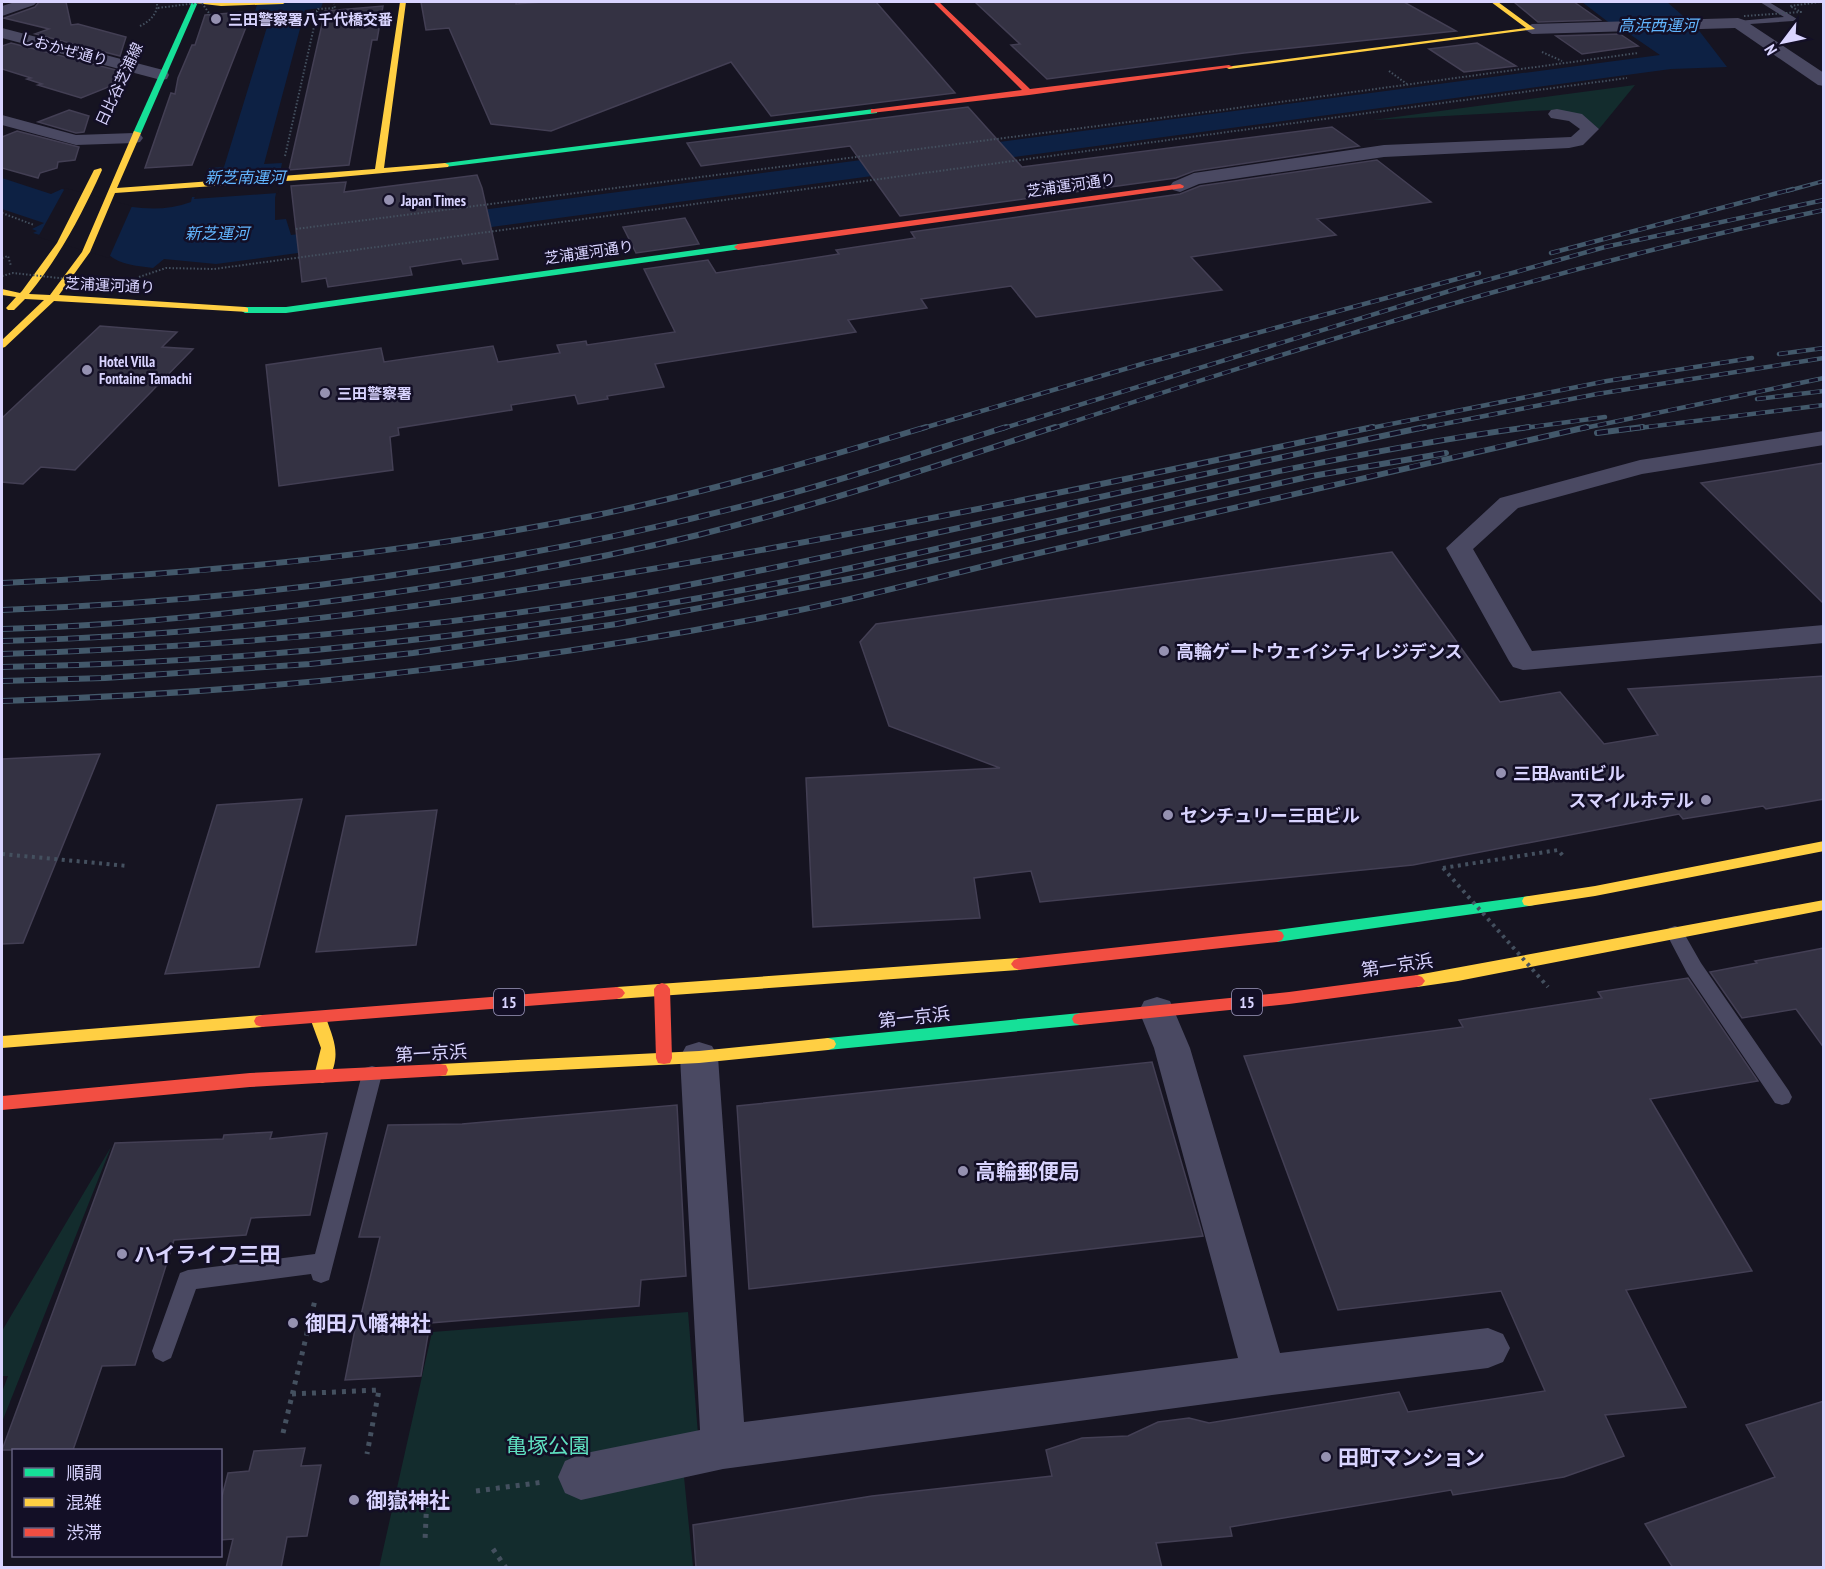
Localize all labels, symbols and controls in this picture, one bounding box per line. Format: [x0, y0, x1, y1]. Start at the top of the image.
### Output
place label: 三田警察署八千代橋交番 [228, 10, 393, 29]
marker: 三田警察署八千代橋交番 [209, 12, 223, 26]
north arrow [1753, 12, 1813, 72]
water label: 高浜西運河 [1618, 15, 1701, 35]
street label: しおかぜ通り [18, 28, 110, 70]
street label: 日比谷芝浦線 [91, 39, 147, 129]
text: N [1760, 41, 1781, 59]
water label: 新芝南運河 [205, 167, 288, 187]
street label: 芝浦運河通り [1025, 169, 1117, 201]
place label: Japan Times [400, 191, 466, 210]
marker: Japan Times [382, 193, 396, 207]
water label: 新芝運河 [185, 223, 252, 243]
street label: 芝浦運河通り [543, 236, 635, 268]
street label: 芝浦運河通り [65, 273, 155, 297]
place label: Hotel Villa Fontaine Tamachi [99, 352, 192, 388]
marker: Hotel Villa Fontaine Tamachi [80, 363, 94, 377]
place label: 三田警察署 [337, 384, 412, 403]
marker: 三田警察署 [318, 386, 332, 400]
place label: 高輪ゲートウェイシティレジデンス [1176, 640, 1463, 663]
marker: 高輪ゲートウェイシティレジデンス [1157, 644, 1171, 658]
place label: 三田Avantiビル [1513, 762, 1625, 785]
marker: 三田Avantiビル [1494, 766, 1508, 780]
place label: スマイルホテル [1569, 789, 1694, 812]
marker: スマイルホテル [1699, 793, 1713, 807]
place label: センチュリー三田ビル [1180, 804, 1360, 827]
marker: センチュリー三田ビル [1161, 808, 1175, 822]
street label: 第一京浜 [1360, 949, 1434, 981]
road number: 15 [494, 989, 524, 1015]
road number: 15 [1232, 989, 1262, 1015]
street label: 第一京浜 [877, 1002, 951, 1032]
street label: 第一京浜 [394, 1040, 468, 1066]
place label: 高輪郵便局 [975, 1158, 1080, 1185]
marker: 高輪郵便局 [956, 1164, 970, 1178]
place label: ハイライフ三田 [134, 1241, 281, 1268]
marker: ハイライフ三田 [115, 1247, 129, 1261]
place label: 御田八幡神社 [305, 1310, 431, 1337]
marker: 御田八幡神社 [286, 1316, 300, 1330]
park label: 亀塚公園 [506, 1432, 590, 1459]
place label: 田町マンション [1338, 1444, 1485, 1471]
legend [12, 1449, 222, 1557]
marker: 田町マンション [1319, 1450, 1333, 1464]
text: 順調 [66, 1461, 102, 1484]
place label: 御嶽神社 [366, 1487, 450, 1514]
text: 混雑 [66, 1491, 102, 1514]
marker: 御嶽神社 [347, 1493, 361, 1507]
text: 渋滞 [66, 1521, 102, 1544]

